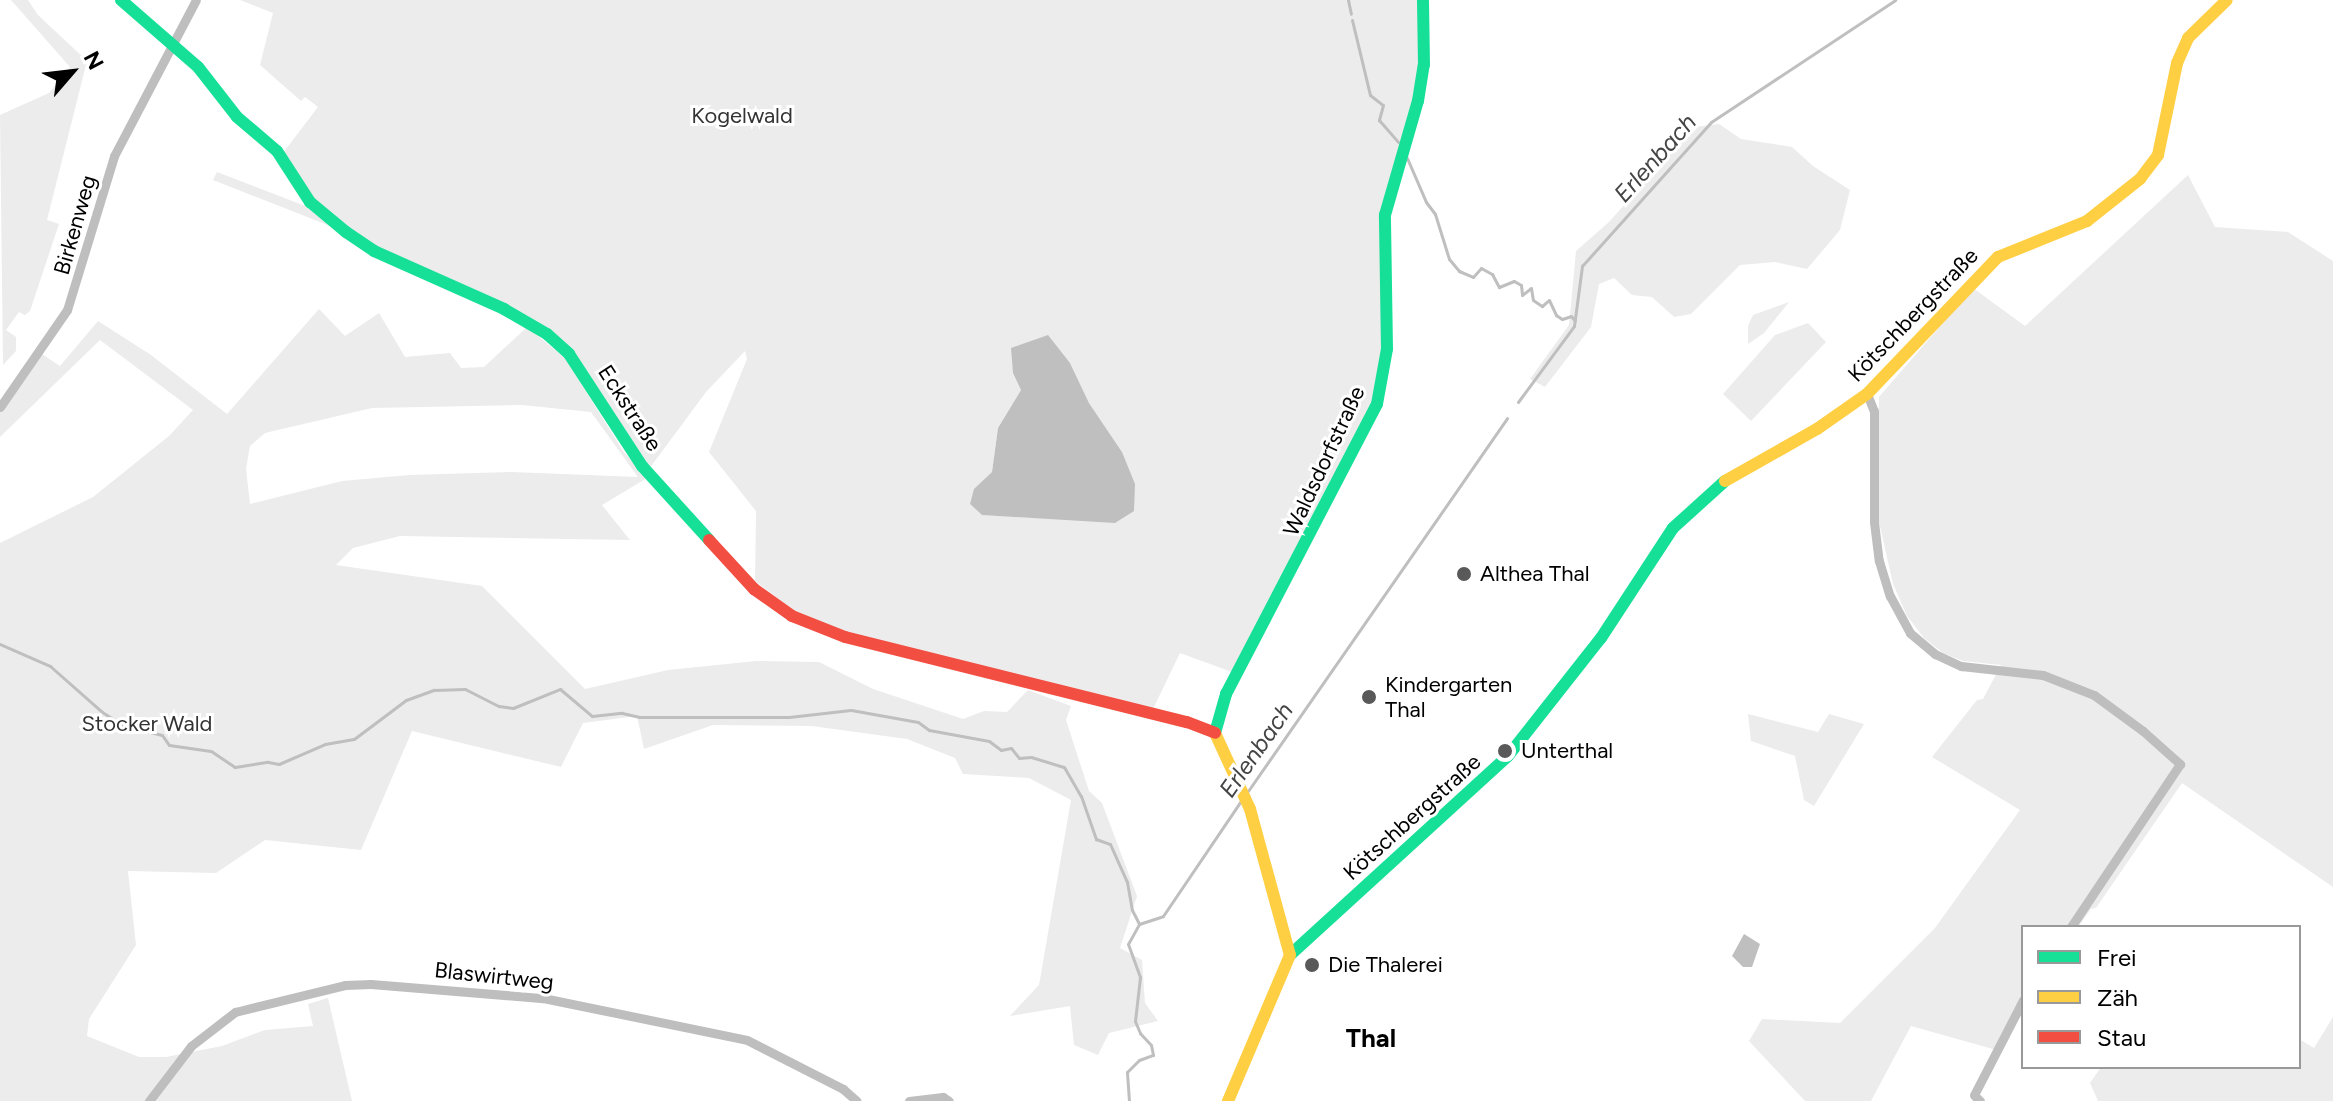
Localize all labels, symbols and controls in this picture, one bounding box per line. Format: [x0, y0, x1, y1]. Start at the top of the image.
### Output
north arrow [32, 32, 112, 112]
text: N [78, 47, 110, 74]
park label: Kogelwald [691, 103, 793, 129]
water label: Erlenbach [1608, 108, 1702, 208]
street label: Birkenweg [48, 172, 102, 278]
street label: Kötschbergstraße [1842, 243, 1984, 387]
street label: Eckstraße [592, 360, 668, 456]
street label: Waldsdorfstraße [1278, 382, 1370, 540]
place label: Althea Thal [1480, 561, 1589, 587]
marker: Althea Thal [1455, 565, 1473, 583]
place label: Kindergarten Thal [1385, 671, 1512, 722]
marker: Kindergarten Thal [1360, 688, 1378, 706]
water label: Erlenbach [1213, 697, 1299, 803]
park label: Stocker Wald [82, 711, 212, 737]
place label: Unterthal [1521, 738, 1613, 764]
marker: Unterthal [1496, 742, 1514, 760]
street label: Kötschbergstraße [1338, 748, 1486, 886]
legend [2021, 925, 2301, 1069]
text: Frei [2097, 943, 2137, 972]
place label: Die Thalerei [1328, 952, 1443, 978]
marker: Die Thalerei [1303, 956, 1321, 974]
street label: Blaswirtweg [433, 957, 555, 995]
text: Zäh [2097, 983, 2138, 1012]
district label: Thal [1346, 1023, 1396, 1055]
text: Stau [2097, 1023, 2146, 1052]

